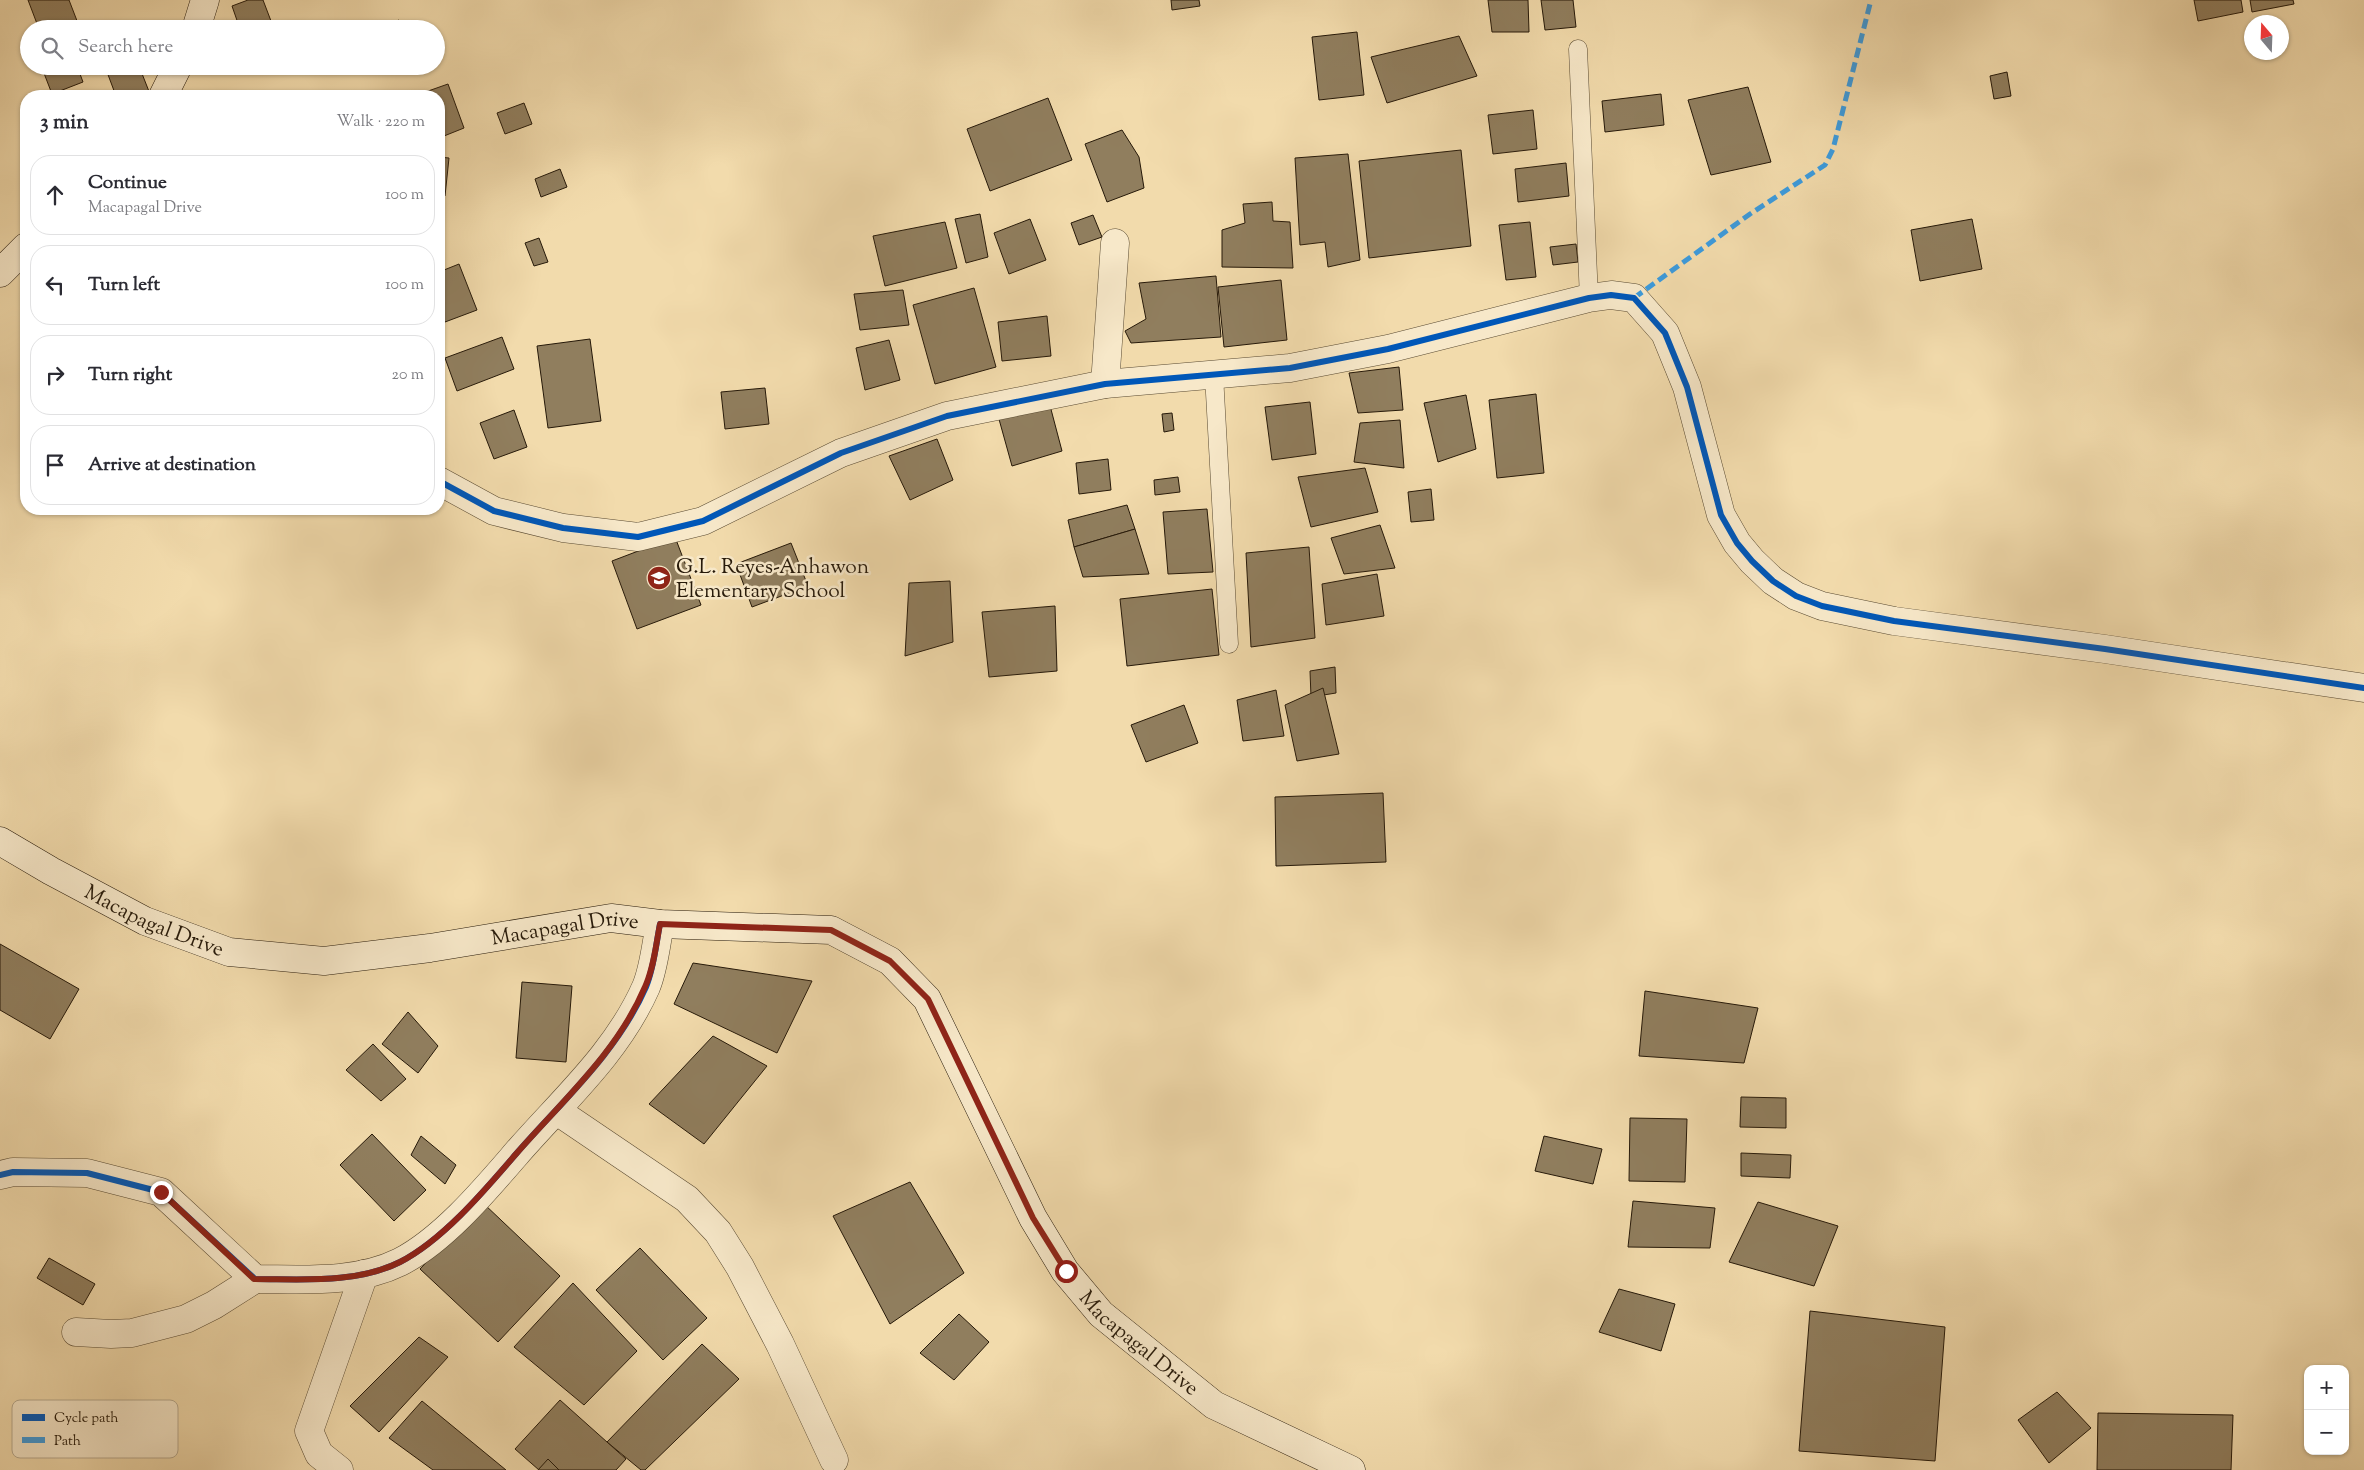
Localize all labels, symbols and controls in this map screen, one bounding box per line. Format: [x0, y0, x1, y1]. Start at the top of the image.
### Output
north arrow [2244, 15, 2289, 60]
search box [20, 20, 445, 75]
icon: search [38, 34, 66, 62]
text: Search here [78, 34, 173, 61]
text: 3 min [40, 108, 89, 138]
text: Walk · 220 m [337, 111, 425, 134]
text: Continue [88, 170, 167, 197]
icon: ahead [41, 181, 69, 209]
text: 100 m [385, 184, 424, 207]
text: Macapagal Drive [88, 197, 202, 220]
icon: left [41, 271, 69, 299]
text: Turn left [88, 272, 160, 299]
text: 100 m [385, 274, 424, 297]
icon: right [41, 361, 69, 389]
text: Turn right [88, 362, 172, 389]
text: 20 m [391, 364, 424, 387]
icon: arrive [41, 451, 69, 479]
text: Arrive at destination [88, 452, 256, 479]
place label: G.L. Reyes-Anhawon Elementary School [676, 553, 869, 607]
school or university icon: G.L. Reyes-Anhawon Elementary School [646, 565, 672, 591]
street label: Macapagal Drive [78, 878, 228, 966]
street label: Macapagal Drive [489, 905, 640, 955]
route end [150, 1181, 173, 1204]
route start [1055, 1260, 1078, 1283]
street label: Macapagal Drive [1071, 1285, 1205, 1404]
map controls [2304, 1365, 2349, 1455]
button: + [2304, 1365, 2349, 1410]
legend [12, 1400, 178, 1458]
text: Cycle path [54, 1409, 118, 1429]
button: − [2304, 1410, 2349, 1455]
text: Path [54, 1432, 81, 1452]

